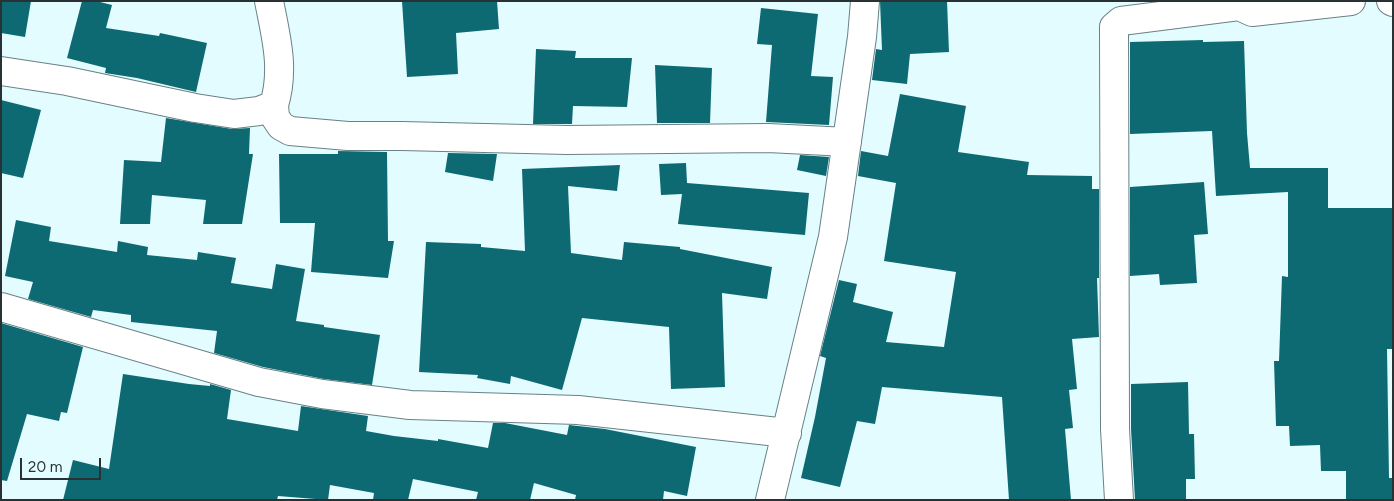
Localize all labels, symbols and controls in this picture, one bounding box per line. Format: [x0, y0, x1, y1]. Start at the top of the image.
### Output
scale bar [22, 448, 104, 480]
text: 20 m [28, 458, 62, 476]

